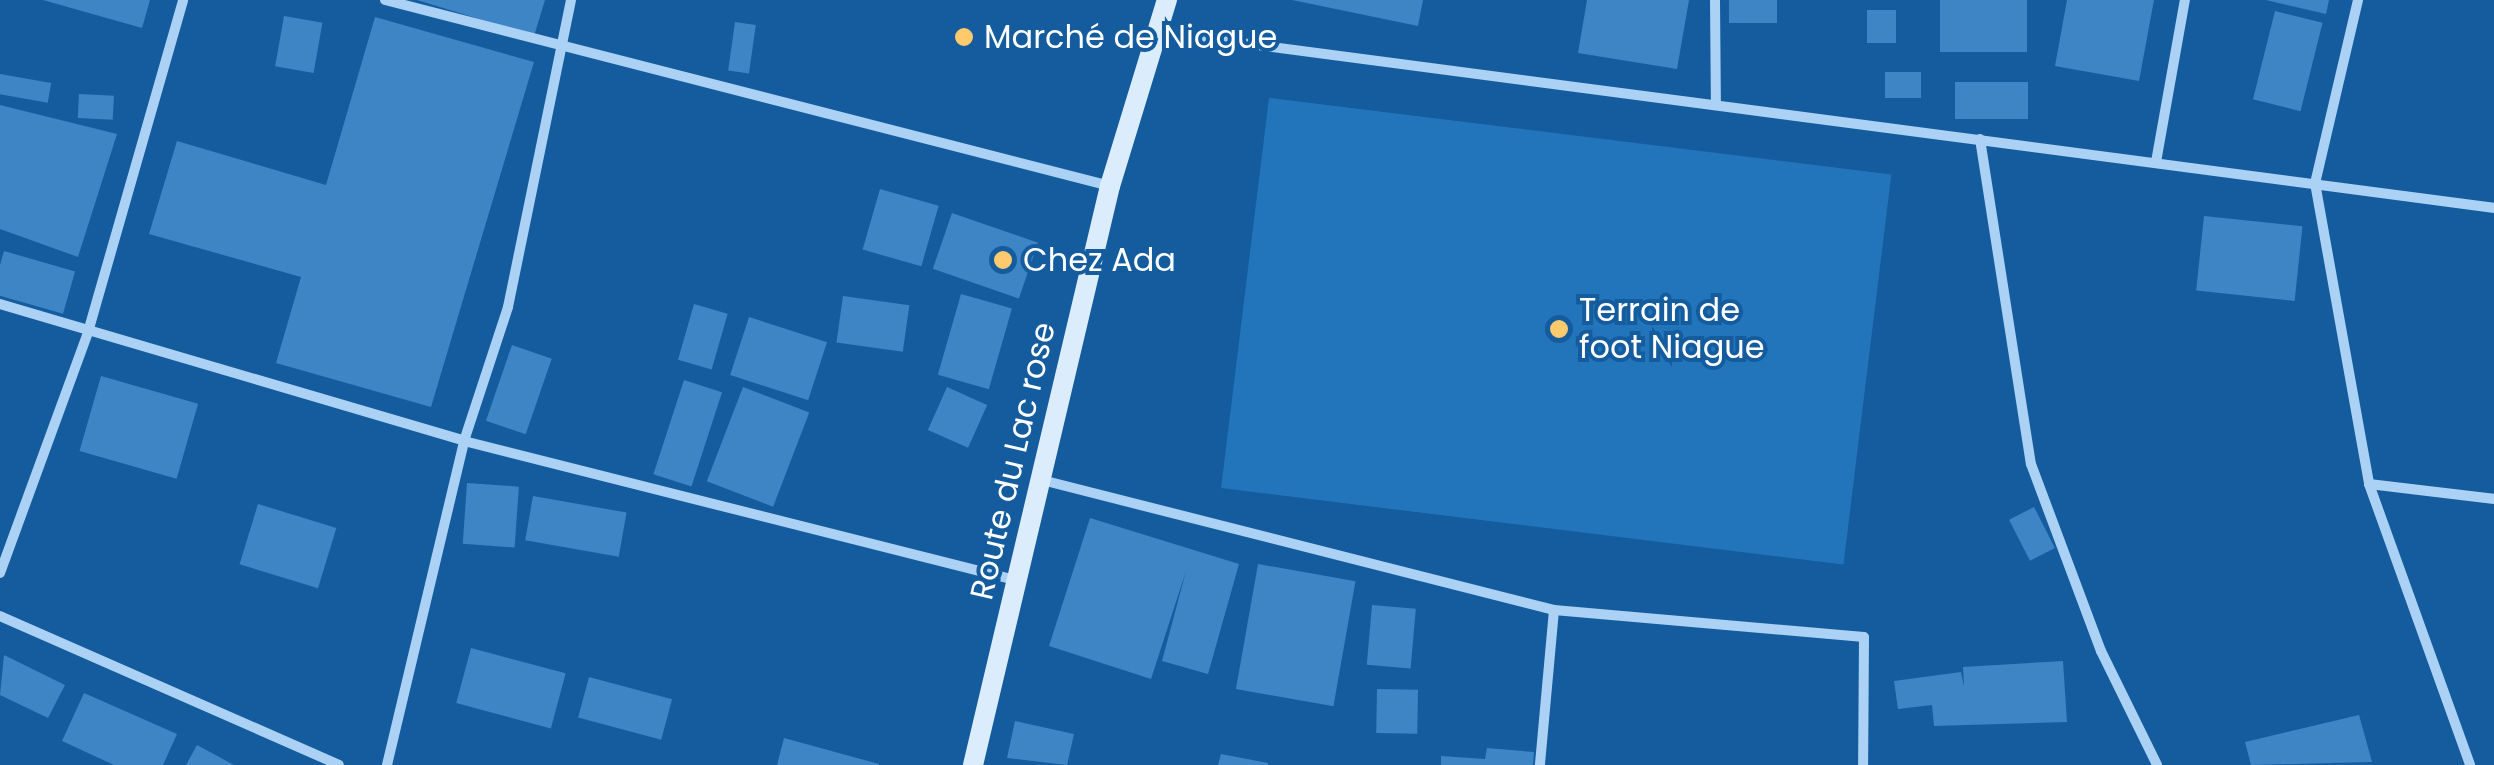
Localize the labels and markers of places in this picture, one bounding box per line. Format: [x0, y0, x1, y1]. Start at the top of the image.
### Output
place label: Marché de Niague [984, 18, 1277, 56]
marker: Marché de Niague [953, 26, 975, 48]
place label: Chez Ada [1023, 241, 1176, 279]
marker: Chez Ada [992, 249, 1014, 271]
place label: Terrain de foot Niague [1579, 292, 1765, 367]
marker: Terrain de foot Niague [1548, 318, 1570, 340]

